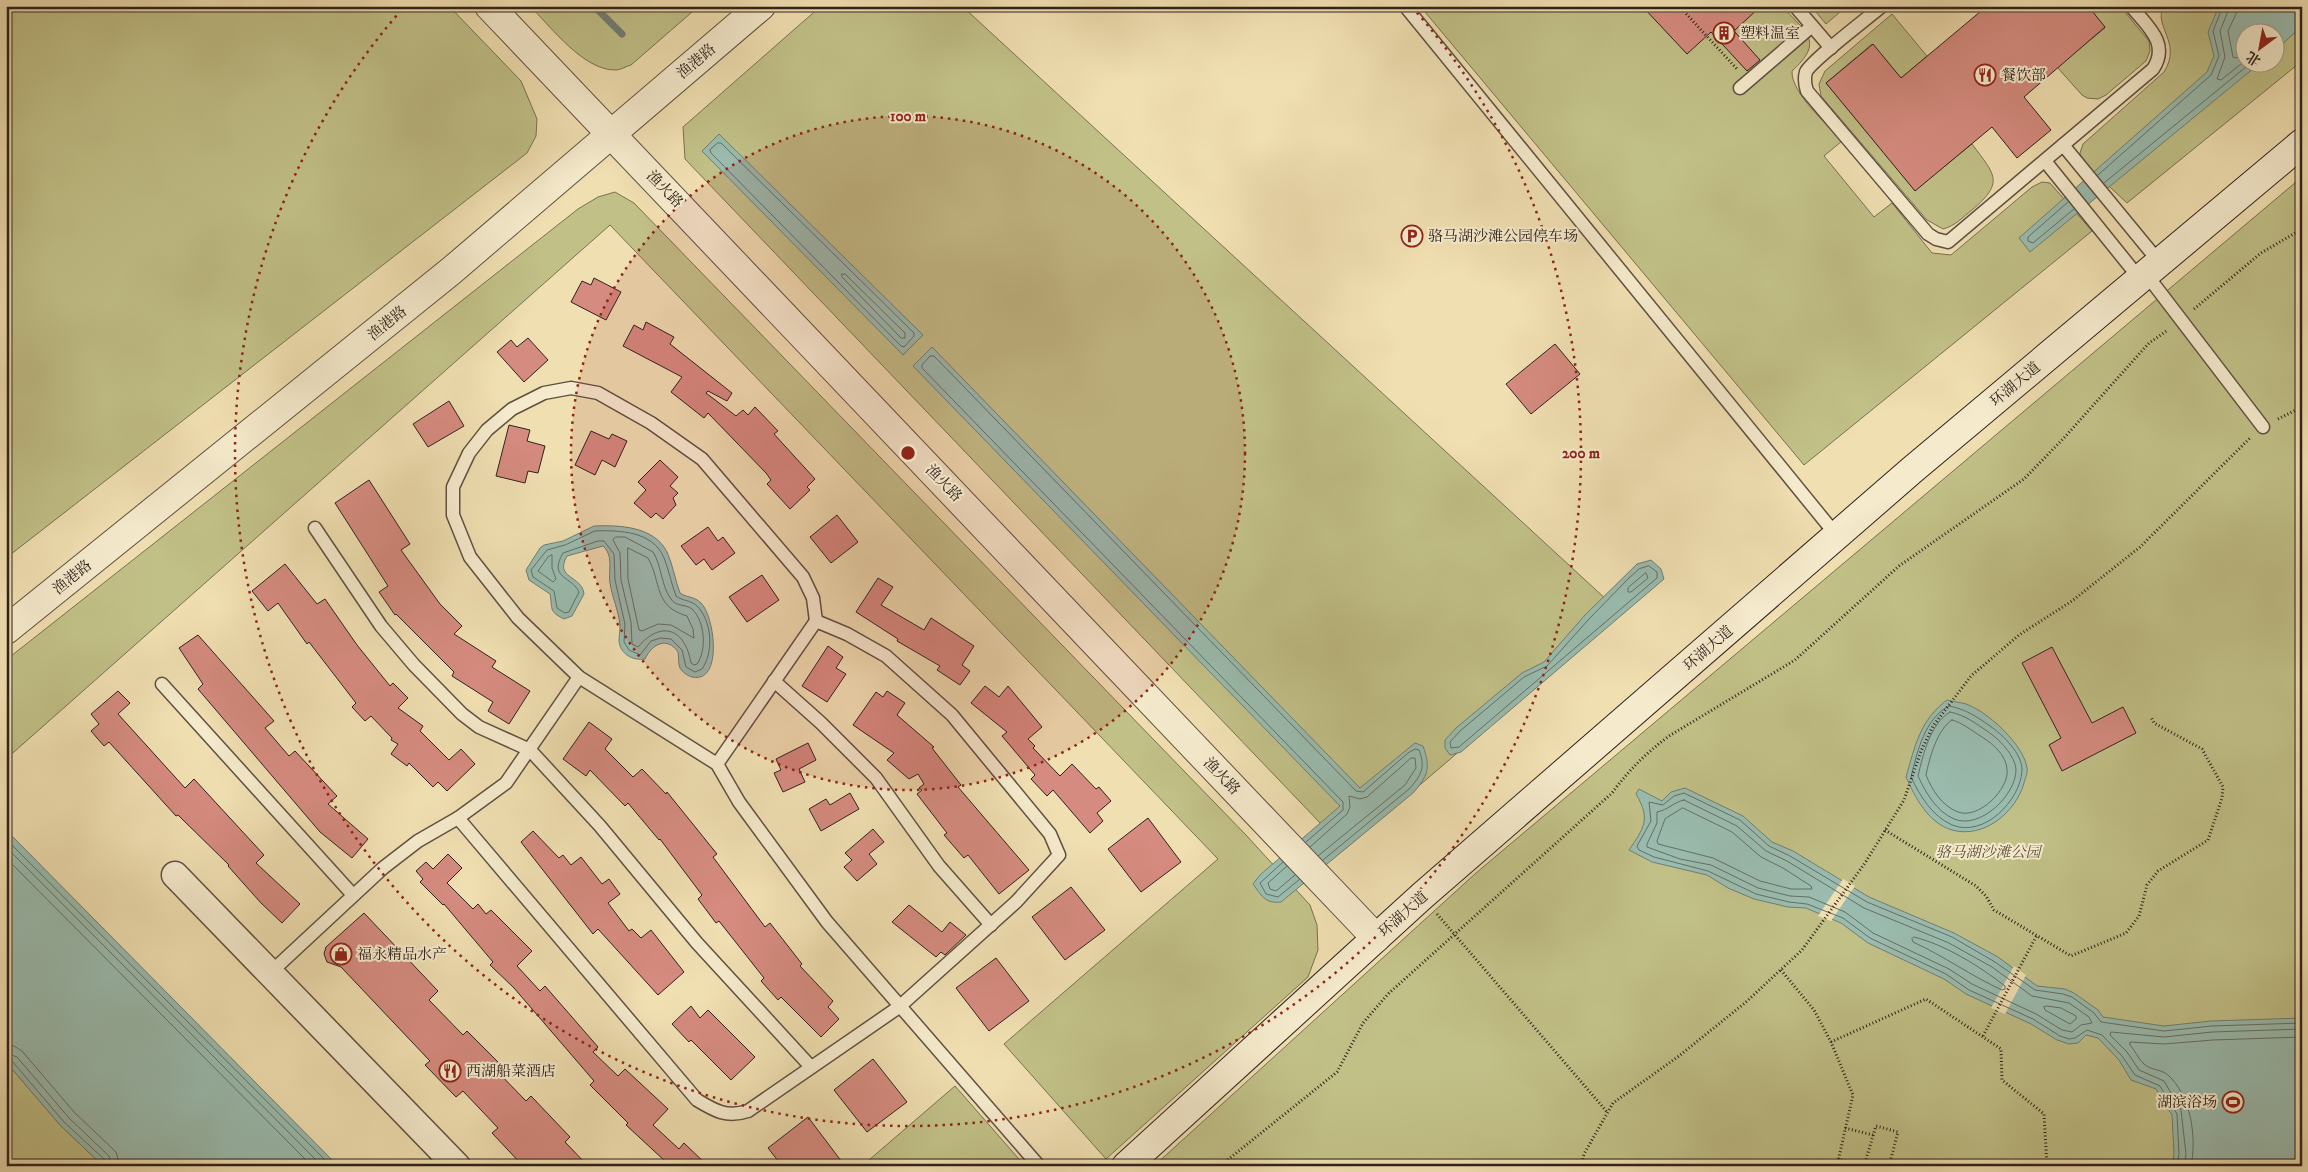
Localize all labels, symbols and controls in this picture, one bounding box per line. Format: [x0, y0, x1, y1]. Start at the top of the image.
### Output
building icon: 塑料温室 [1712, 21, 1736, 45]
north arrow [2236, 22, 2286, 72]
place label: 塑料温室 [1740, 24, 1800, 43]
street label: 渔港路 [673, 40, 720, 83]
text: 北 [2243, 47, 2264, 70]
restaurant icon: 餐饮部 [1973, 63, 1997, 87]
place label: 餐饮部 [2001, 66, 2046, 85]
text: 100 m [890, 107, 927, 126]
street label: 渔火路 [642, 167, 687, 212]
parking icon: 骆马湖沙滩公园停车场 [1400, 224, 1424, 248]
place label: 骆马湖沙滩公园停车场 [1428, 227, 1578, 246]
street label: 渔港路 [364, 302, 411, 345]
street label: 环湖大道 [1986, 358, 2044, 411]
centre of rings [899, 444, 917, 462]
text: 200 m [1562, 444, 1601, 463]
street label: 渔火路 [921, 461, 966, 506]
street label: 渔港路 [49, 556, 96, 599]
street label: 环湖大道 [1679, 622, 1737, 675]
street label: 渔火路 [1199, 754, 1244, 799]
park label: 骆马湖沙滩公园 [1935, 843, 2042, 862]
street label: 环湖大道 [1375, 887, 1432, 942]
shop icon: 福永精品水产 [329, 942, 353, 966]
place label: 福永精品水产 [357, 945, 447, 964]
restaurant icon: 西湖船菜酒店 [438, 1059, 462, 1083]
place label: 西湖船菜酒店 [466, 1062, 556, 1081]
sports icon: 湖滨浴场 [2221, 1090, 2245, 1114]
place label: 湖滨浴场 [2157, 1093, 2217, 1112]

